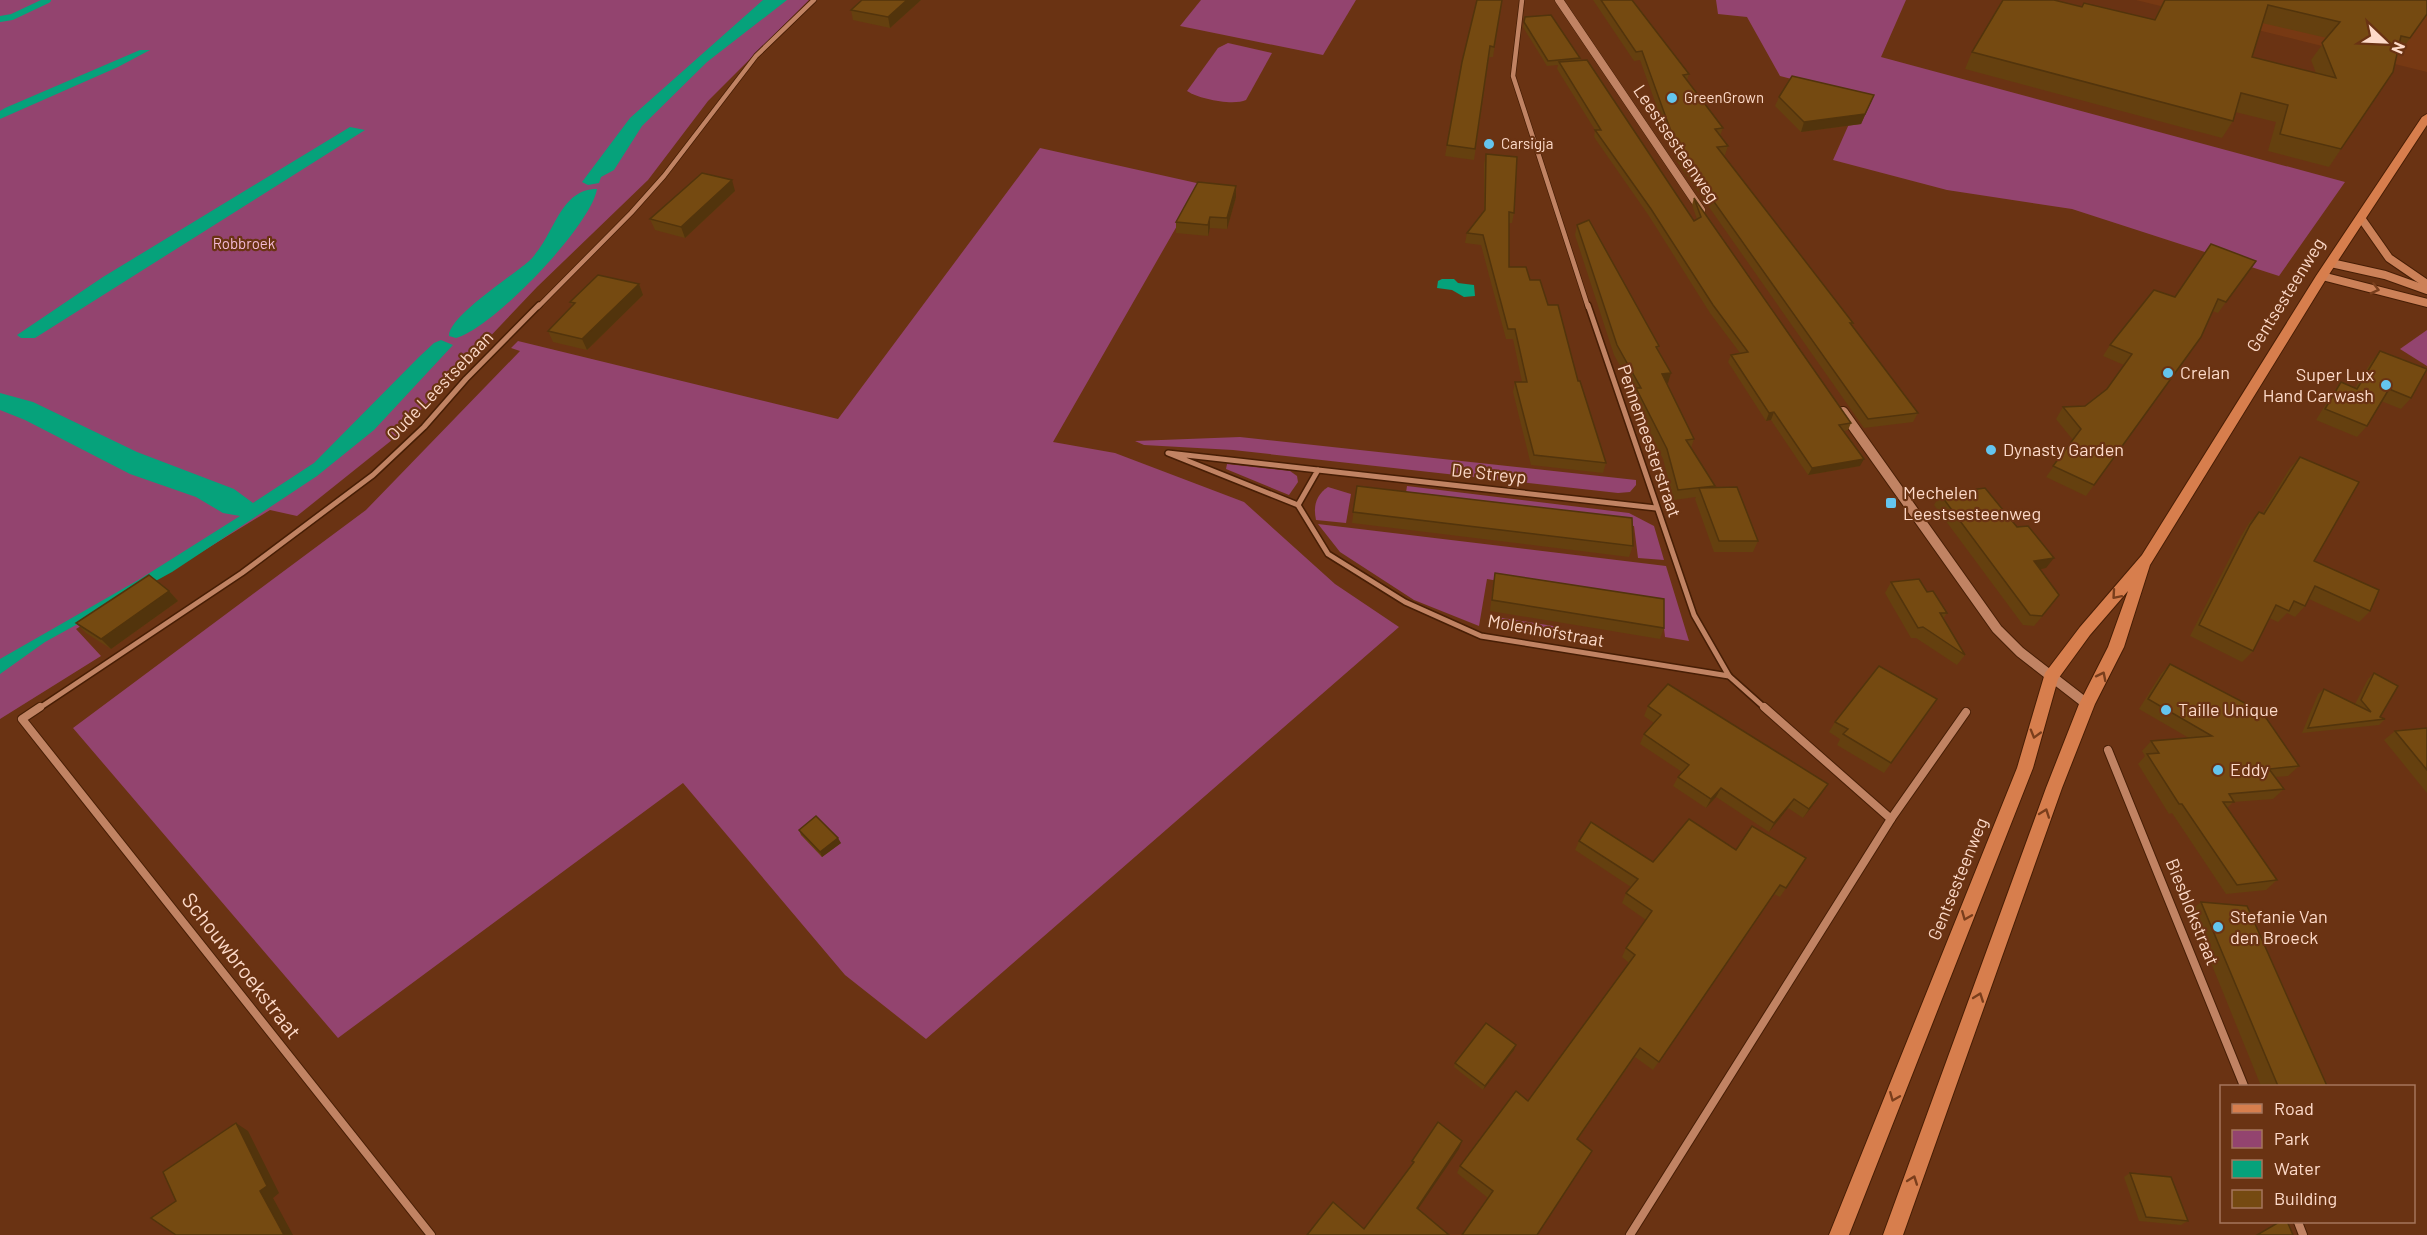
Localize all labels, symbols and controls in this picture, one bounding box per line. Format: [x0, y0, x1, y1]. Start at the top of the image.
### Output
north arrow [2355, 12, 2415, 72]
text: N [2388, 39, 2410, 57]
street label: Leestsesteenweg [1629, 80, 1725, 207]
place label: GreenGrown [1684, 88, 1764, 106]
marker: GreenGrown [1665, 91, 1679, 105]
place label: Carsigja [1501, 134, 1554, 152]
marker: Carsigja [1482, 137, 1496, 151]
street label: Gentsesteenweg [2241, 233, 2329, 356]
park label: Robbroek [213, 234, 276, 252]
one-way arrow [2369, 282, 2380, 294]
street label: Oude Leestsebaan [381, 326, 497, 445]
street label: Pennemeesterstraat [1613, 361, 1686, 520]
place label: Crelan [2180, 361, 2230, 383]
place label: Super Lux Hand Carwash [2263, 363, 2374, 406]
marker: Crelan [2161, 366, 2175, 380]
marker: Super Lux Hand Carwash [2379, 378, 2393, 392]
place label: Dynasty Garden [2003, 438, 2124, 460]
marker: Dynasty Garden [1984, 443, 1998, 457]
street label: De Streyp [1450, 458, 1528, 488]
place label: Mechelen Leestsesteenweg [1903, 481, 2041, 524]
marker: Mechelen Leestsesteenweg [1884, 496, 1898, 510]
one-way arrow [2112, 588, 2123, 599]
street label: Molenhofstraat [1486, 609, 1606, 651]
one-way arrow [2094, 671, 2106, 682]
place label: Taille Unique [2178, 698, 2278, 720]
marker: Taille Unique [2159, 703, 2173, 717]
one-way arrow [2030, 728, 2042, 738]
place label: Eddy [2230, 758, 2269, 780]
marker: Eddy [2211, 763, 2225, 777]
one-way arrow [2038, 808, 2050, 819]
street label: Gentsesteenweg [1922, 814, 1992, 943]
street label: Biesblokstraat [2162, 855, 2224, 968]
street label: Schouwbroekstraat [177, 887, 307, 1043]
place label: Stefanie Van den Broeck [2230, 905, 2328, 948]
one-way arrow [1961, 910, 1973, 921]
marker: Stefanie Van den Broeck [2211, 920, 2225, 934]
one-way arrow [1971, 992, 1984, 1002]
legend [2220, 1085, 2415, 1223]
one-way arrow [1889, 1091, 1901, 1102]
text: Road [2274, 1097, 2314, 1119]
text: Park [2274, 1127, 2309, 1149]
text: Water [2274, 1157, 2321, 1179]
one-way arrow [1905, 1175, 1918, 1186]
text: Building [2274, 1187, 2337, 1209]

